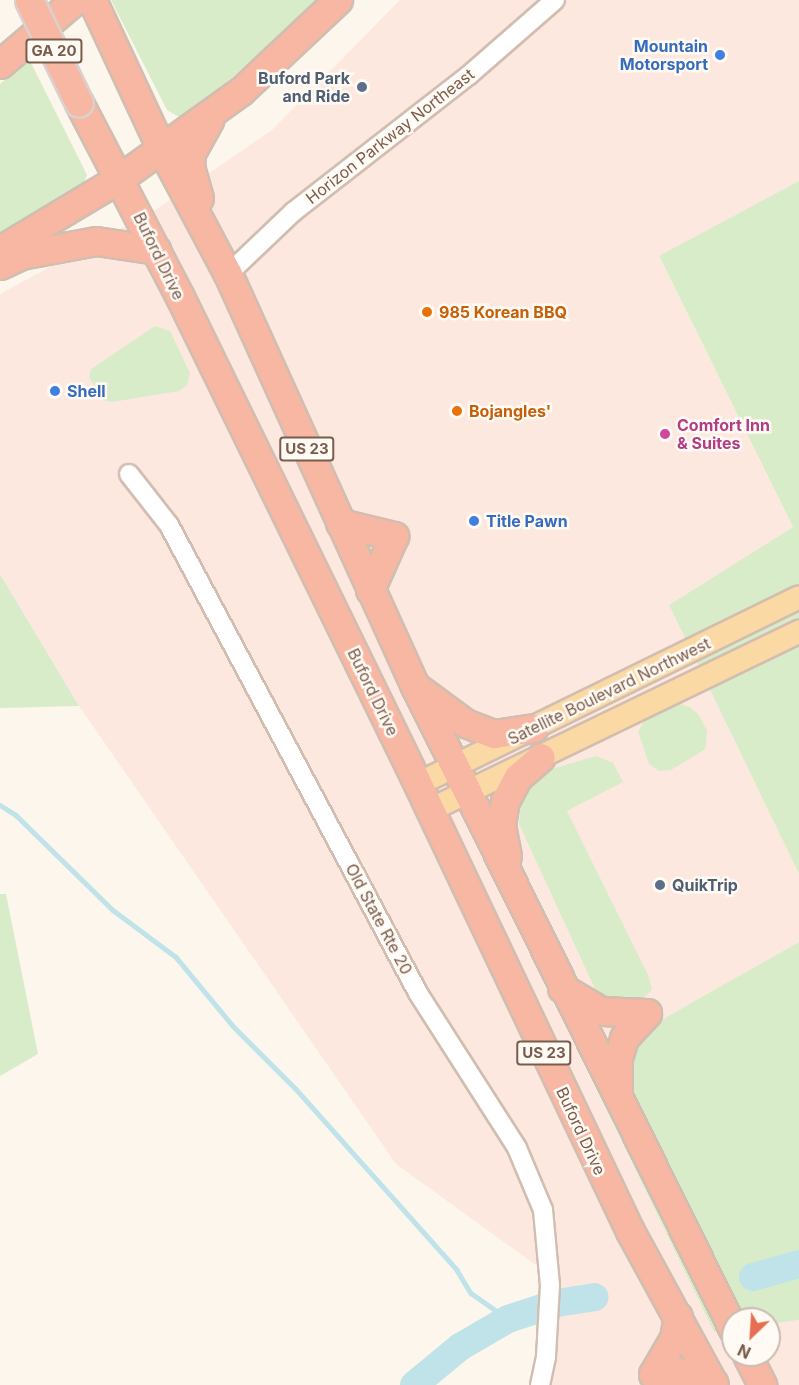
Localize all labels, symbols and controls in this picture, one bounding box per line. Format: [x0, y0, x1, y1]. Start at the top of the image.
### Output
place label: Mountain Motorsport [620, 36, 708, 74]
road number: GA 20 [24, 39, 84, 63]
marker: Mountain Motorsport [713, 48, 727, 62]
street label: Horizon Parkway Northeast [302, 64, 478, 208]
place label: Buford Park and Ride [258, 68, 350, 106]
marker: Buford Park and Ride [355, 80, 369, 94]
street label: Buford Drive [130, 209, 188, 303]
place label: 985 Korean BBQ [439, 302, 567, 322]
marker: 985 Korean BBQ [420, 305, 434, 319]
place label: Shell [67, 381, 106, 401]
marker: Shell [48, 384, 62, 398]
place label: Bojangles' [469, 401, 551, 421]
marker: Bojangles' [450, 404, 464, 418]
place label: Comfort Inn & Suites [677, 415, 770, 453]
marker: Comfort Inn & Suites [658, 427, 672, 441]
road number: US 23 [278, 437, 336, 461]
place label: Title Pawn [486, 511, 568, 531]
marker: Title Pawn [467, 514, 481, 528]
street label: Satellite Boulevard Northwest [505, 633, 713, 749]
street label: Buford Drive [344, 645, 402, 739]
street label: Old State Rte 20 [342, 860, 416, 978]
place label: QuikTrip [672, 875, 738, 895]
marker: QuikTrip [653, 878, 667, 892]
road number: US 23 [516, 1041, 572, 1065]
street label: Buford Drive [552, 1084, 610, 1178]
north arrow [721, 1307, 781, 1367]
text: N [734, 1340, 754, 1363]

